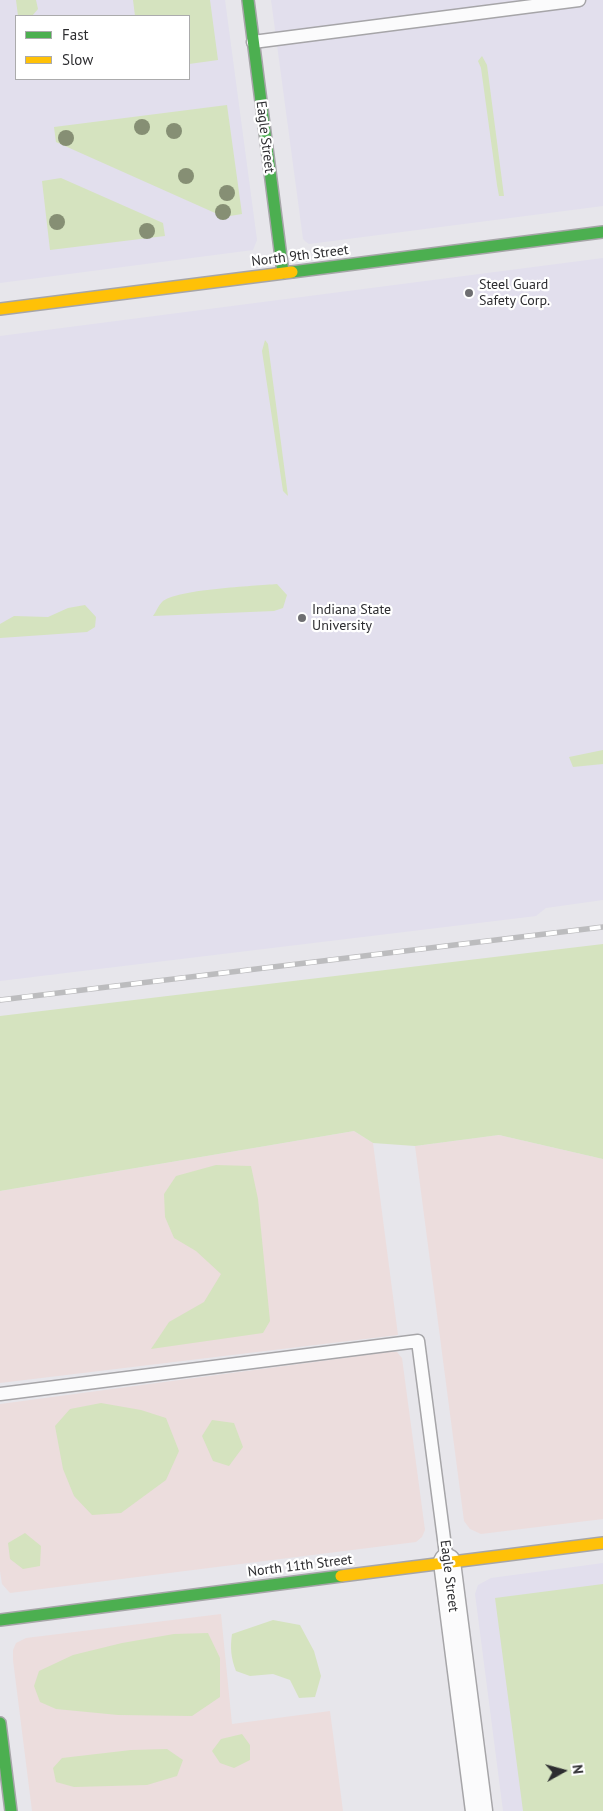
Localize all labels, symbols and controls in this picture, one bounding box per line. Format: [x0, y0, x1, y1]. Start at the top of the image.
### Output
legend [15, 15, 190, 80]
text: Fast [62, 25, 89, 44]
text: Slow [62, 50, 93, 69]
street label: Eagle Street [252, 100, 278, 174]
street label: North 9th Street [250, 242, 350, 270]
place label: Steel Guard Safety Corp. [479, 277, 550, 310]
marker: Steel Guard Safety Corp. [463, 287, 475, 299]
place label: Indiana State University [312, 602, 391, 634]
marker: Indiana State University [296, 612, 308, 624]
street label: Eagle Street [436, 1539, 462, 1613]
street label: North 11th Street [247, 1551, 353, 1581]
north arrow [538, 1746, 588, 1796]
text: N [568, 1764, 587, 1775]

